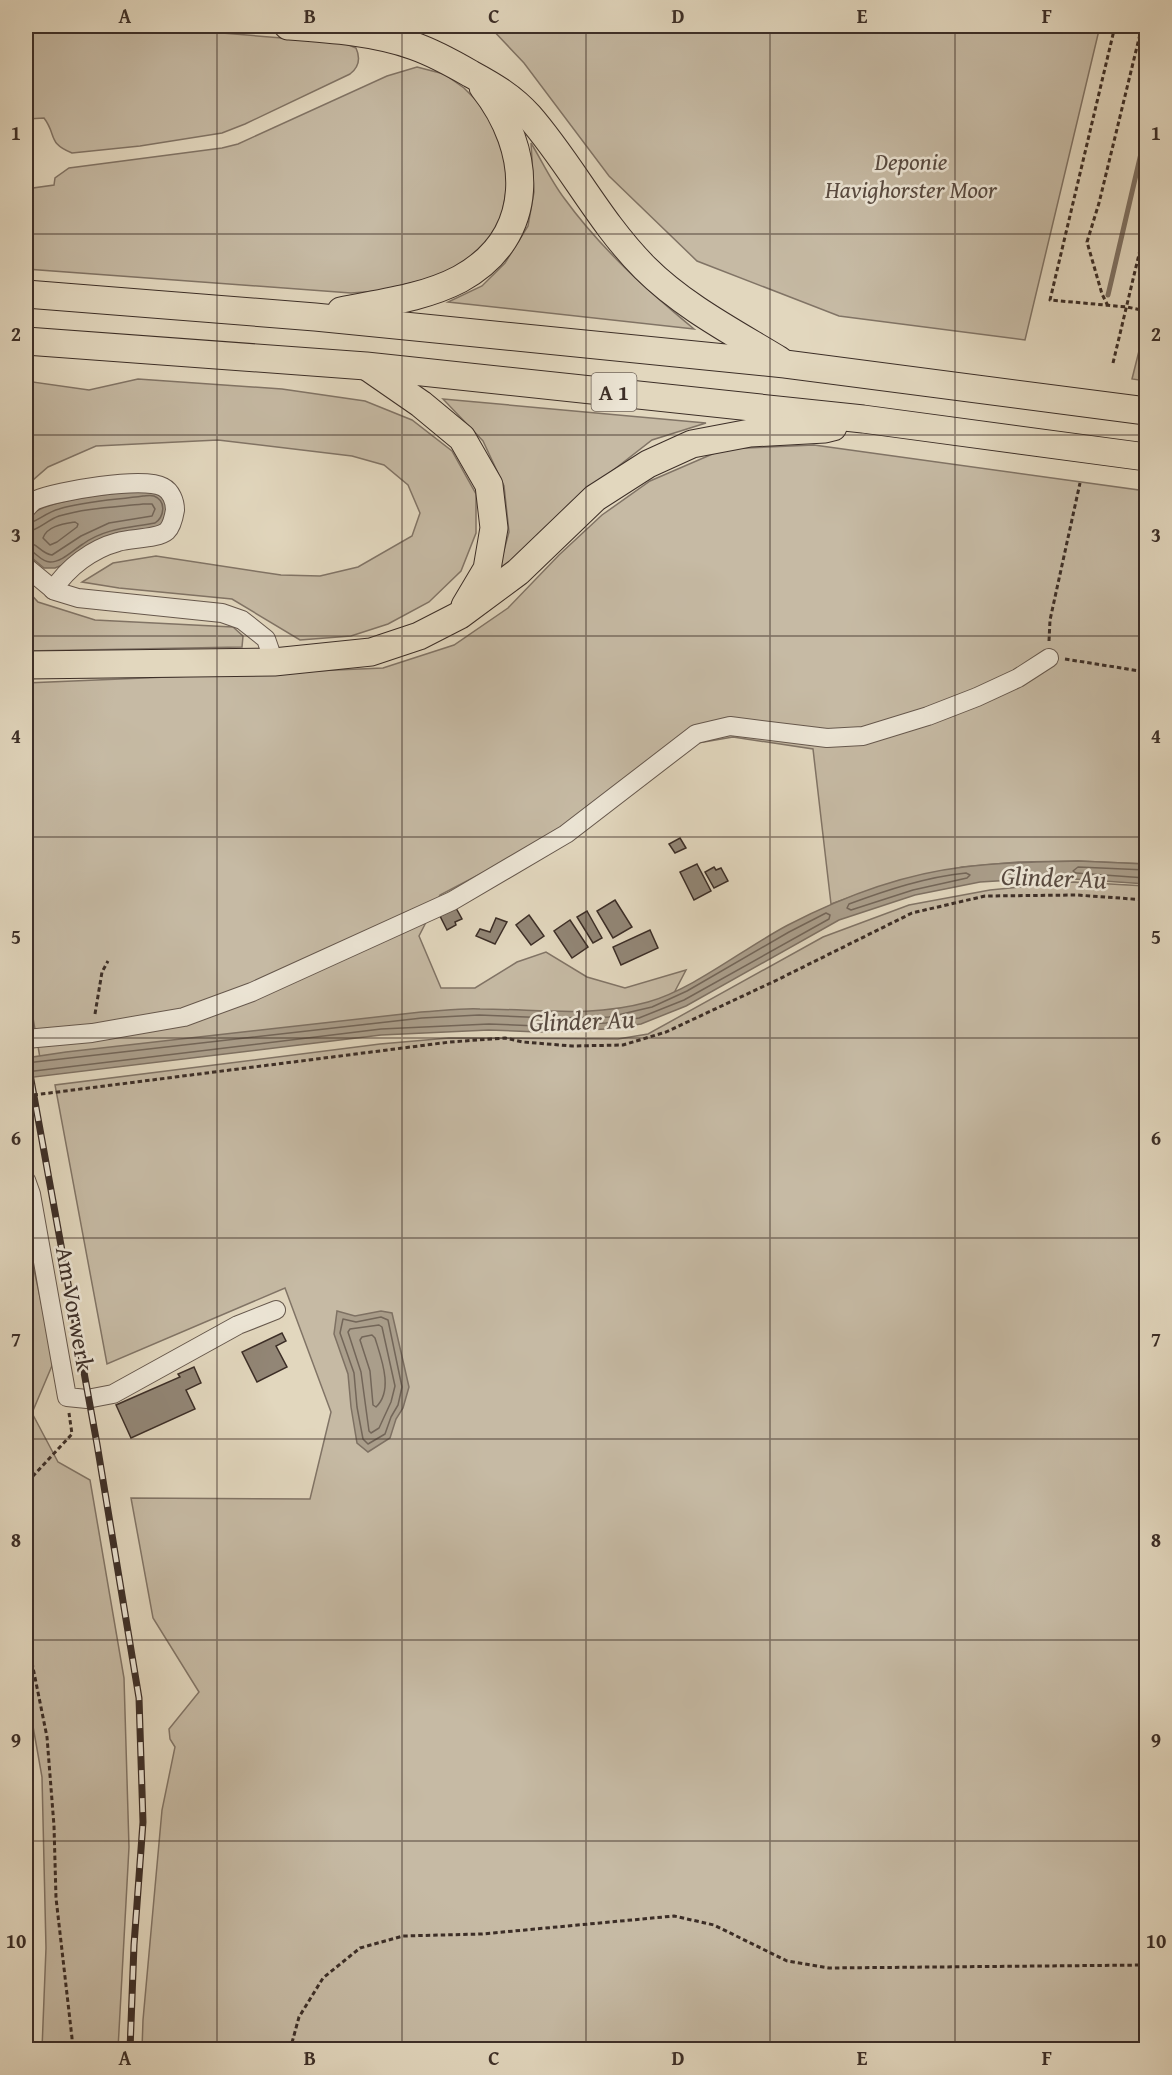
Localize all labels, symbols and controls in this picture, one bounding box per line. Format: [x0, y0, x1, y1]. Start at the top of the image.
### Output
text: A [119, 1, 132, 30]
text: B [304, 1, 316, 30]
text: C [488, 1, 500, 30]
text: D [671, 1, 685, 30]
text: E [857, 1, 868, 30]
text: F [1042, 1, 1052, 30]
text: 1 [11, 118, 21, 147]
text: 1 [1151, 118, 1161, 147]
park label: Deponie Havighorster Moor [824, 144, 998, 207]
text: 2 [11, 319, 21, 348]
text: 2 [1151, 319, 1161, 348]
road number: A 1 [592, 373, 636, 411]
text: 3 [11, 520, 21, 549]
text: 3 [1151, 520, 1161, 549]
text: 4 [11, 721, 21, 750]
text: 4 [1151, 721, 1161, 750]
water label: Glinder Au [1000, 856, 1108, 898]
text: 5 [11, 922, 21, 951]
text: 5 [1151, 922, 1161, 951]
water label: Glinder Au [528, 999, 636, 1041]
text: 6 [11, 1123, 21, 1152]
text: 6 [1151, 1123, 1161, 1152]
street label: Am Vorwerk [47, 1244, 103, 1375]
text: 7 [11, 1324, 21, 1353]
text: 7 [1151, 1324, 1161, 1353]
text: 8 [11, 1525, 21, 1554]
text: 8 [1151, 1525, 1161, 1554]
text: 9 [11, 1725, 21, 1754]
text: 9 [1151, 1725, 1161, 1754]
text: 10 [6, 1926, 26, 1955]
text: 10 [1146, 1926, 1166, 1955]
text: A [119, 2043, 132, 2072]
text: B [304, 2043, 316, 2072]
text: C [488, 2043, 500, 2072]
text: D [671, 2043, 685, 2072]
text: E [857, 2043, 868, 2072]
text: F [1042, 2043, 1052, 2072]

